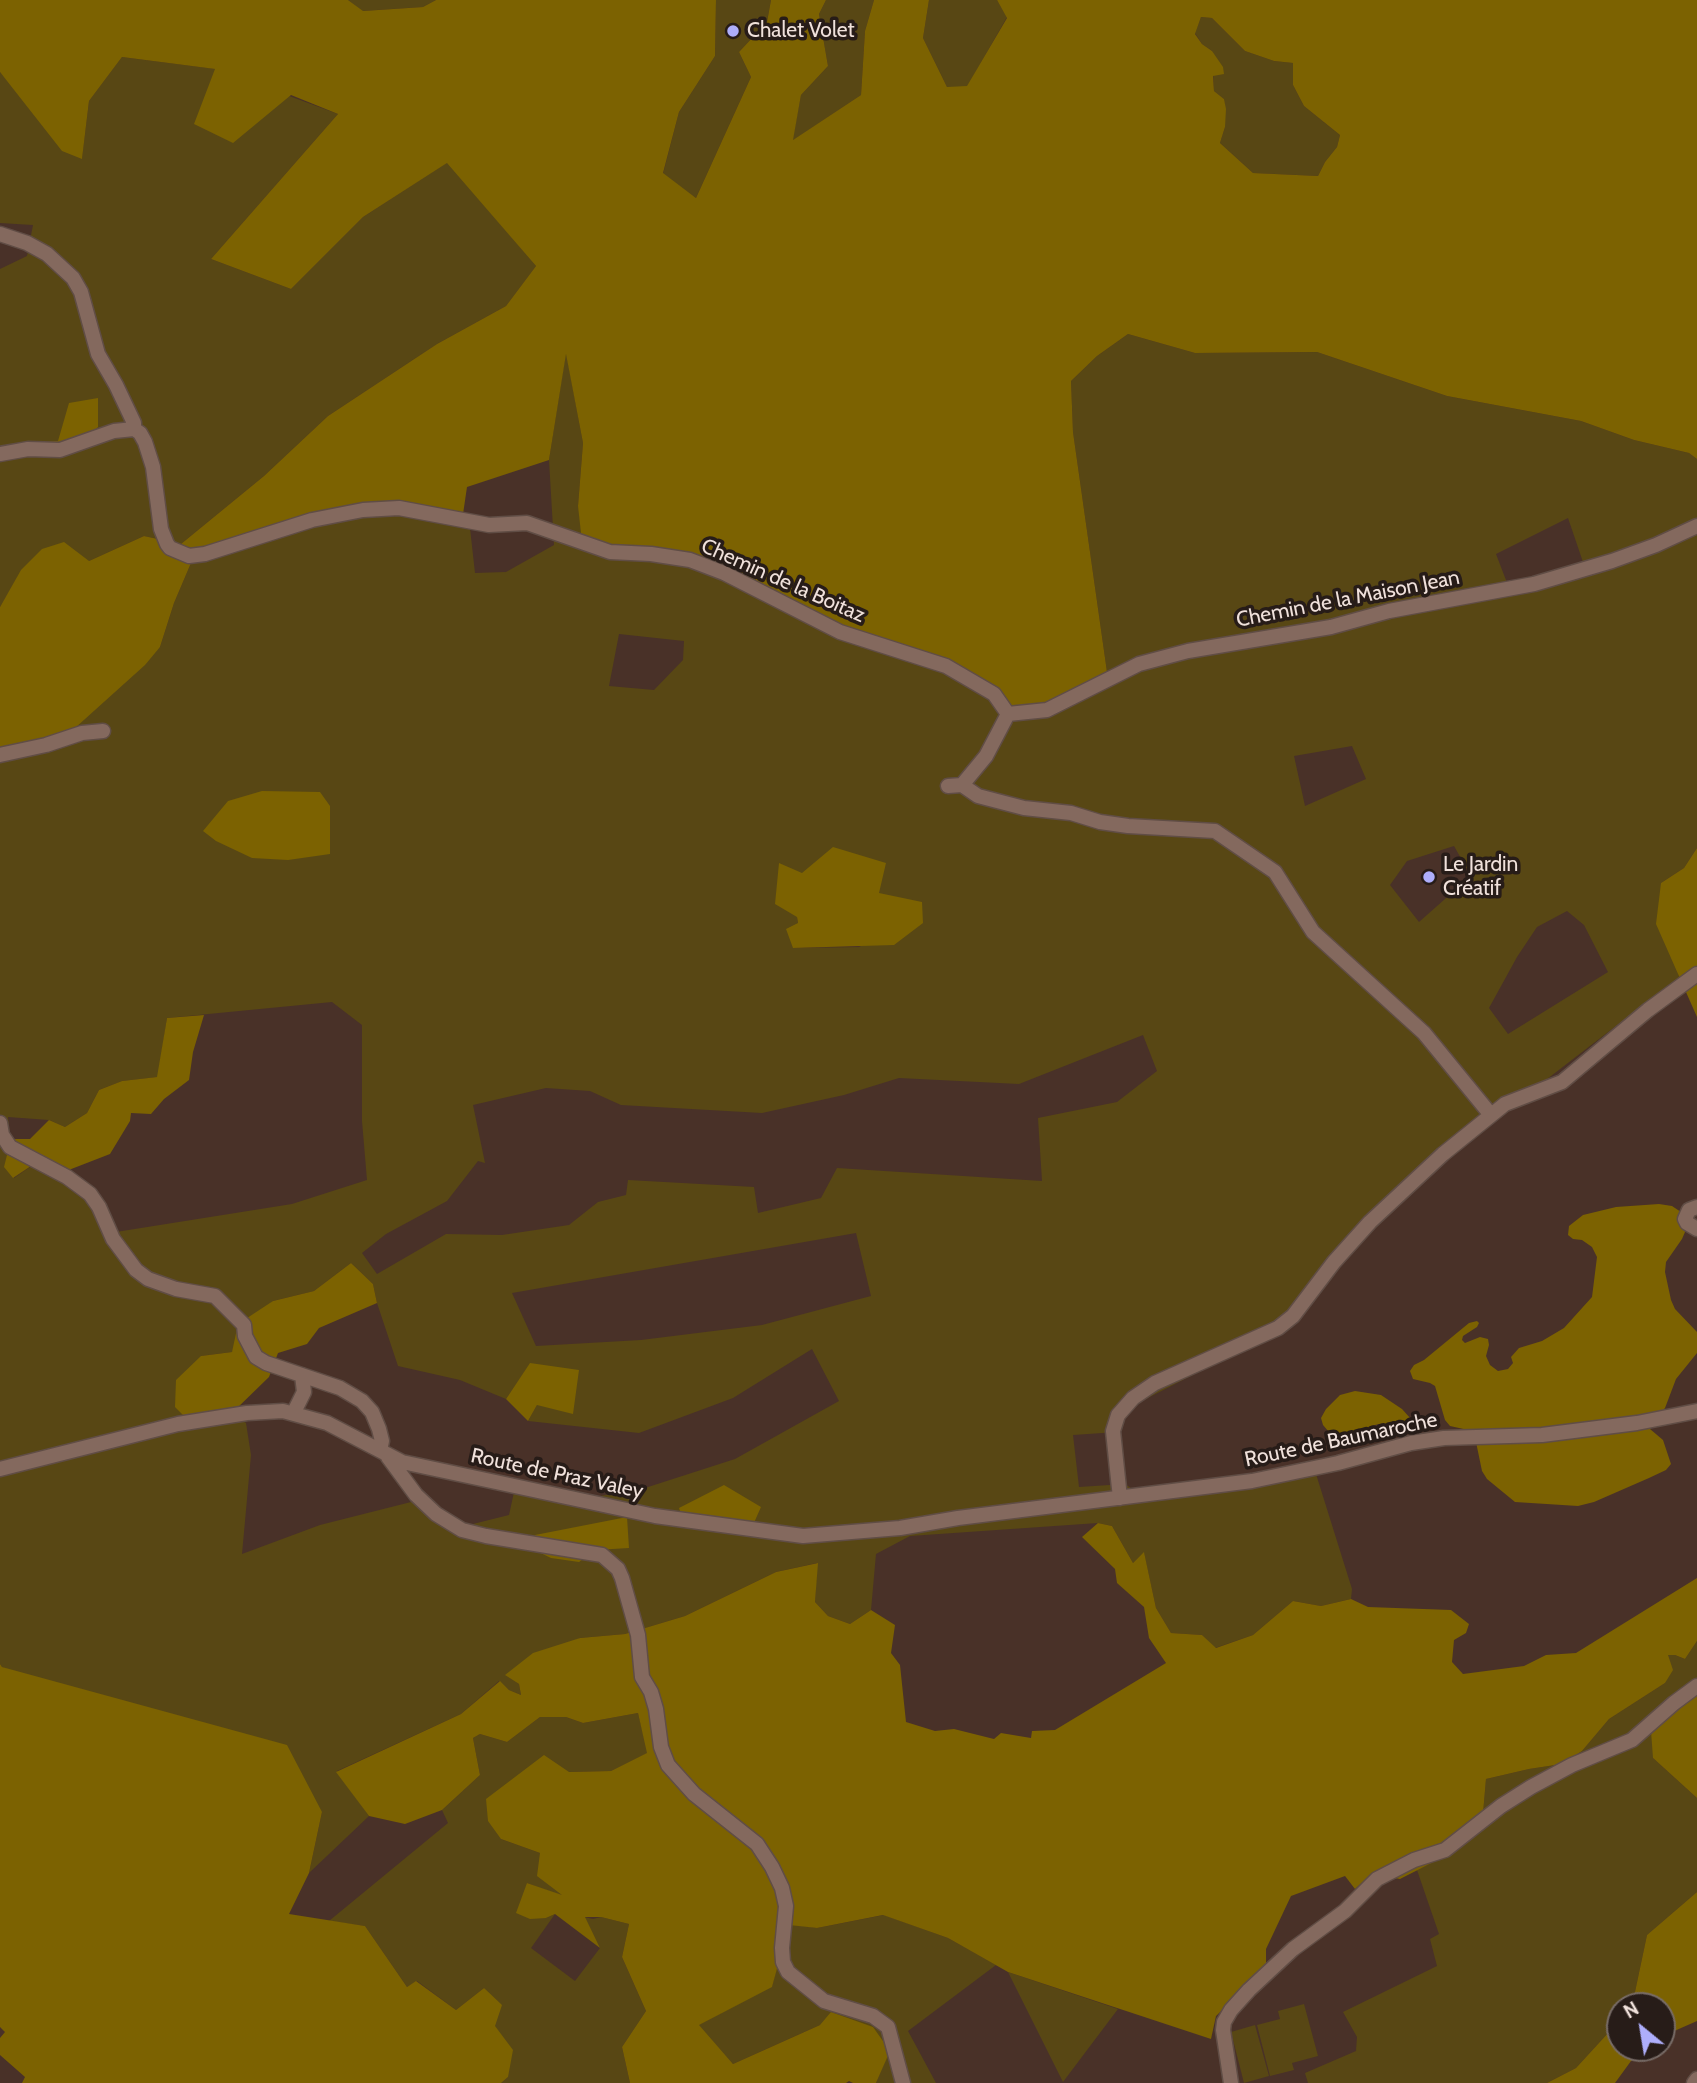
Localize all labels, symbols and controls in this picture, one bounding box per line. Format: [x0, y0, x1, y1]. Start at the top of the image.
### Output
place label: Chalet Volet [747, 18, 855, 44]
marker: Chalet Volet [725, 23, 741, 39]
street label: Chemin de la Boitaz [697, 534, 869, 628]
street label: Chemin de la Maison Jean [1234, 565, 1462, 633]
place label: Le Jardin Créatif [1443, 852, 1518, 902]
marker: Le Jardin Créatif [1421, 869, 1437, 885]
street label: Route de Baumaroche [1242, 1407, 1440, 1473]
street label: Route de Praz Valey [468, 1443, 646, 1505]
north arrow [1606, 1992, 1676, 2062]
text: N [1620, 1997, 1643, 2023]

